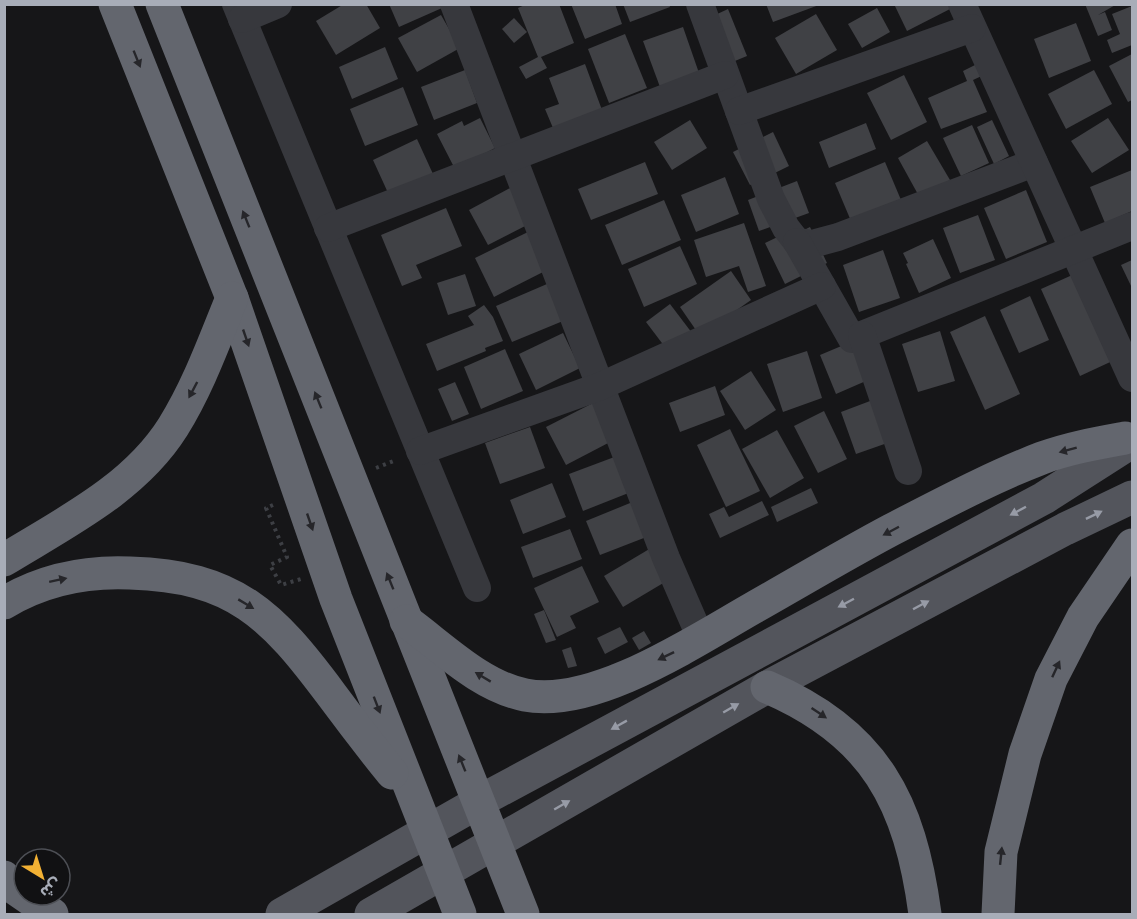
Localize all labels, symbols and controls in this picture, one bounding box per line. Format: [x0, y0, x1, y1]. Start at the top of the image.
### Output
one-way arrow [133, 50, 142, 68]
one-way arrow [241, 210, 250, 228]
one-way arrow [242, 329, 252, 347]
one-way arrow [189, 382, 198, 399]
one-way arrow [313, 391, 322, 409]
one-way arrow [1059, 446, 1078, 456]
one-way arrow [1010, 506, 1027, 516]
one-way arrow [1086, 510, 1103, 520]
one-way arrow [306, 514, 315, 532]
one-way arrow [882, 525, 900, 535]
one-way arrow [385, 572, 395, 590]
one-way arrow [48, 575, 67, 584]
one-way arrow [238, 598, 254, 609]
one-way arrow [838, 598, 855, 608]
one-way arrow [913, 600, 930, 610]
one-way arrow [657, 652, 674, 661]
one-way arrow [1051, 661, 1060, 678]
one-way arrow [475, 671, 491, 682]
one-way arrow [372, 697, 382, 715]
one-way arrow [723, 702, 739, 713]
one-way arrow [810, 707, 826, 719]
one-way arrow [611, 720, 628, 730]
one-way arrow [457, 753, 467, 771]
one-way arrow [554, 799, 570, 810]
north arrow [12, 847, 72, 907]
one-way arrow [997, 847, 1006, 866]
text: ش [36, 873, 65, 903]

